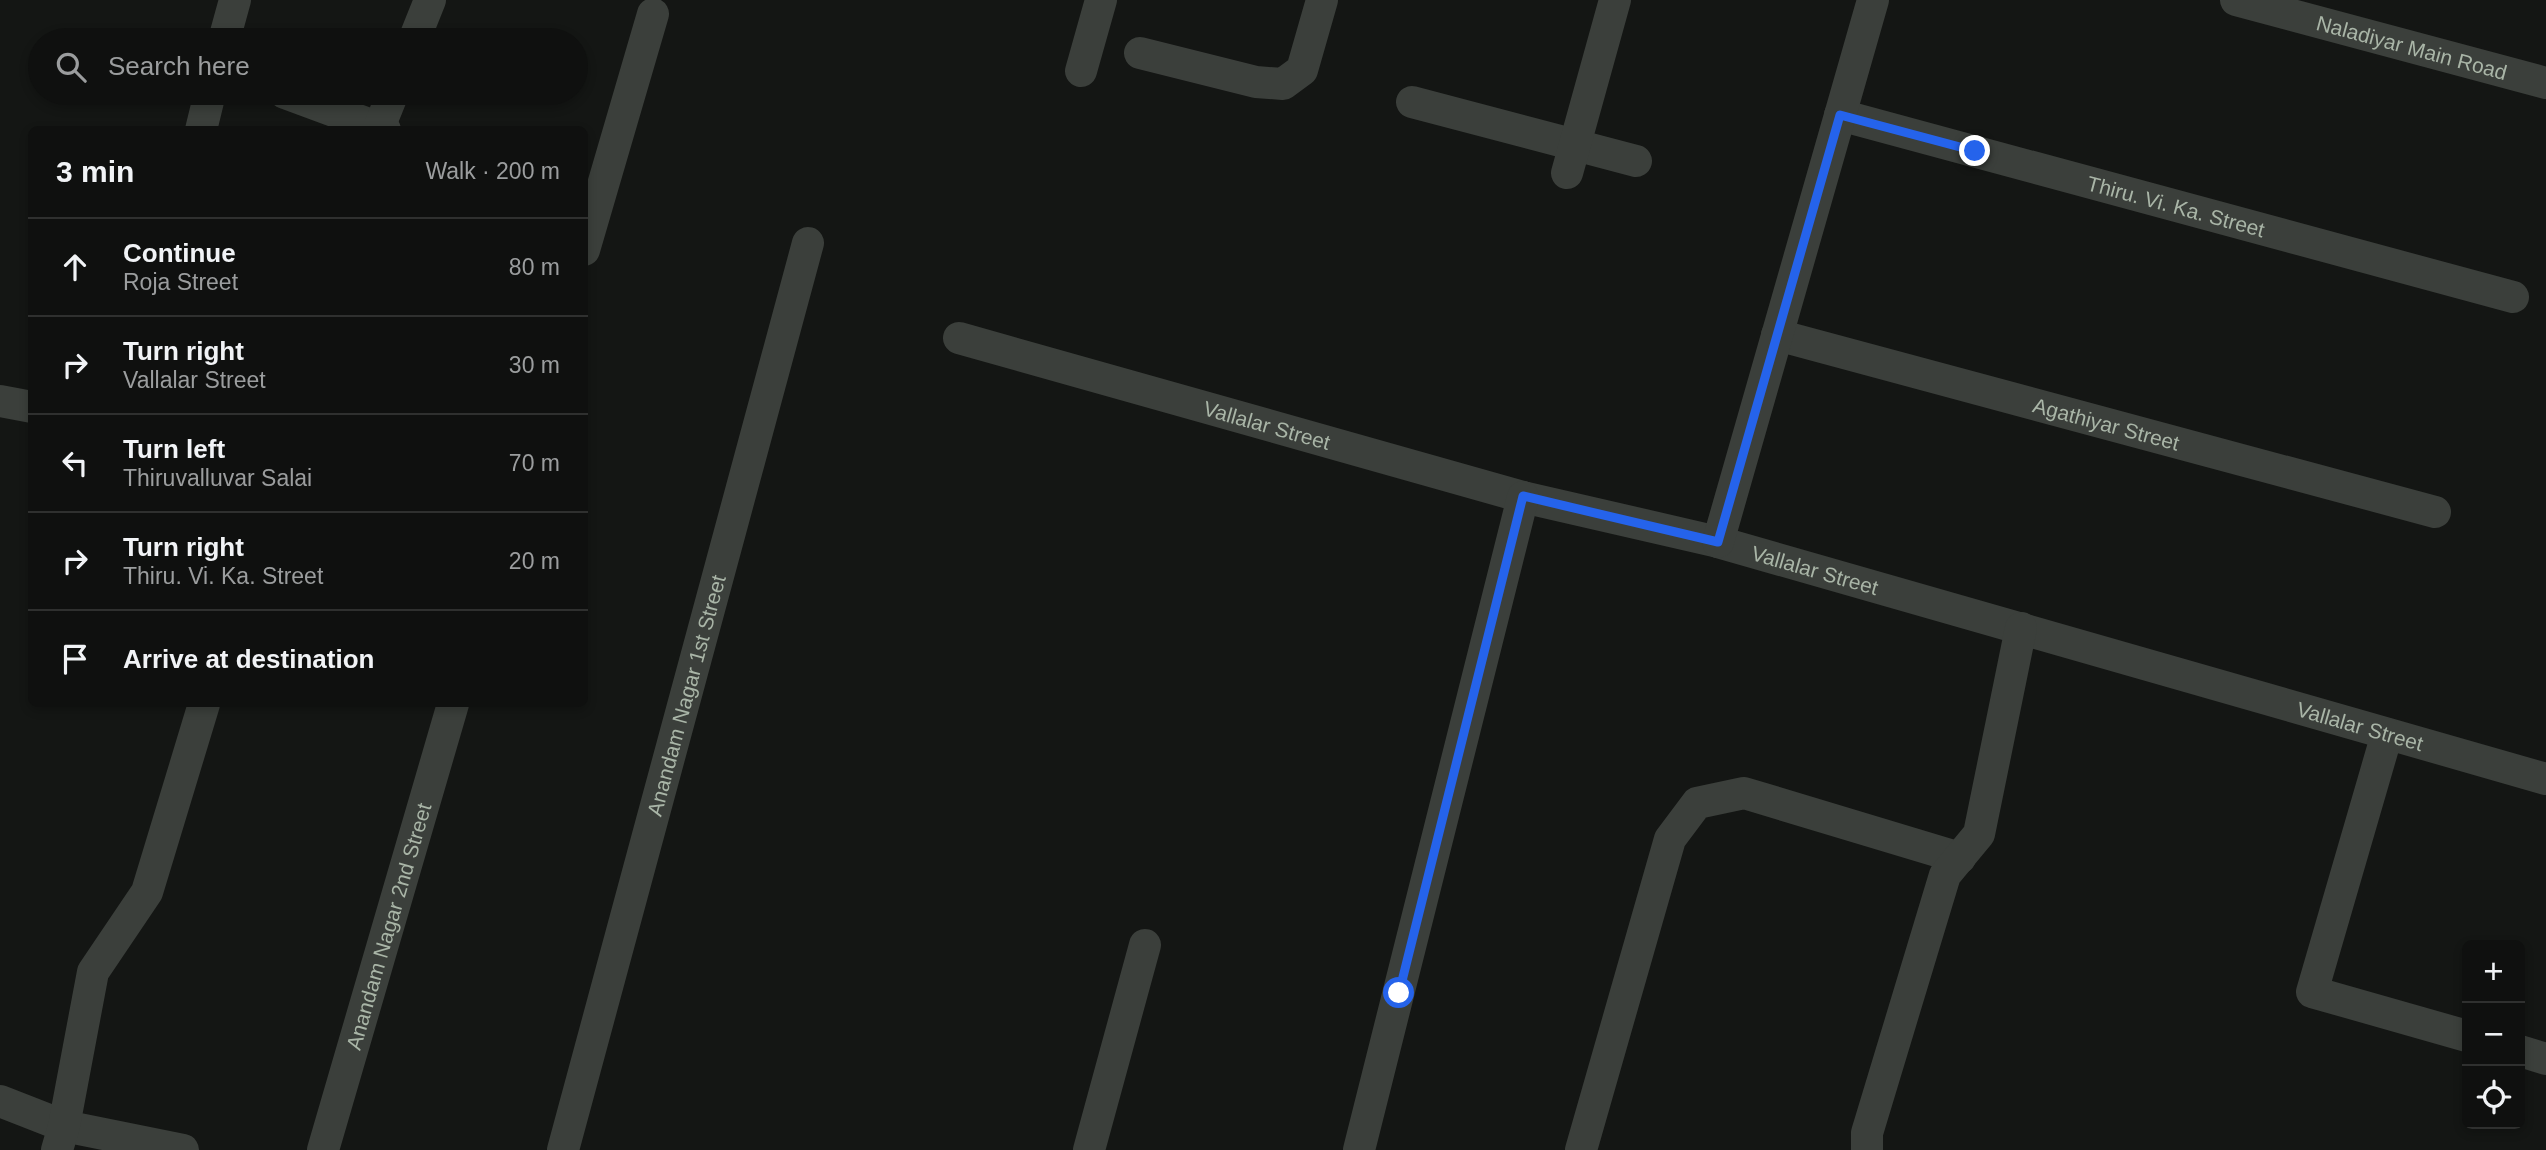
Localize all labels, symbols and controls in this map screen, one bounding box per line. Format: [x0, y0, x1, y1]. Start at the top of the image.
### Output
street label: Naladiyar Main Road [2314, 11, 2510, 84]
search box [28, 28, 588, 105]
icon: search [52, 48, 90, 86]
text: Search here [108, 51, 250, 81]
route end [1959, 135, 1990, 166]
text: 3 min [56, 155, 134, 188]
text: Walk · 200 m [425, 158, 560, 184]
street label: Thiru. Vi. Ka. Street [2085, 171, 2267, 241]
text: Continue [123, 238, 236, 268]
icon: ahead [56, 248, 94, 286]
text: 80 m [509, 254, 560, 280]
text: Roja Street [123, 269, 238, 295]
text: Turn right [123, 336, 244, 366]
icon: right [56, 346, 94, 384]
text: 30 m [509, 352, 560, 378]
text: Vallalar Street [123, 367, 266, 393]
street label: Agathiyar Street [2031, 393, 2182, 454]
street label: Vallalar Street [1201, 396, 1333, 454]
text: Turn left [123, 434, 225, 464]
icon: left [56, 444, 94, 482]
text: 70 m [509, 450, 560, 476]
text: Thiruvalluvar Salai [123, 465, 312, 491]
text: Turn right [123, 532, 244, 562]
street label: Vallalar Street [1749, 541, 1881, 599]
icon: right [56, 542, 94, 580]
text: 20 m [509, 548, 560, 574]
text: Thiru. Vi. Ka. Street [123, 563, 323, 589]
street label: Anandam Nagar 1st Street [642, 572, 729, 818]
icon: arrive [56, 640, 94, 678]
text: Arrive at destination [123, 644, 374, 674]
street label: Vallalar Street [2294, 697, 2426, 755]
street label: Anandam Nagar 2nd Street [341, 800, 435, 1052]
map controls [2462, 940, 2525, 1129]
button: + [2462, 940, 2525, 1003]
route start [1383, 977, 1414, 1008]
button: − [2462, 1003, 2525, 1066]
button: locate [2462, 1066, 2525, 1129]

